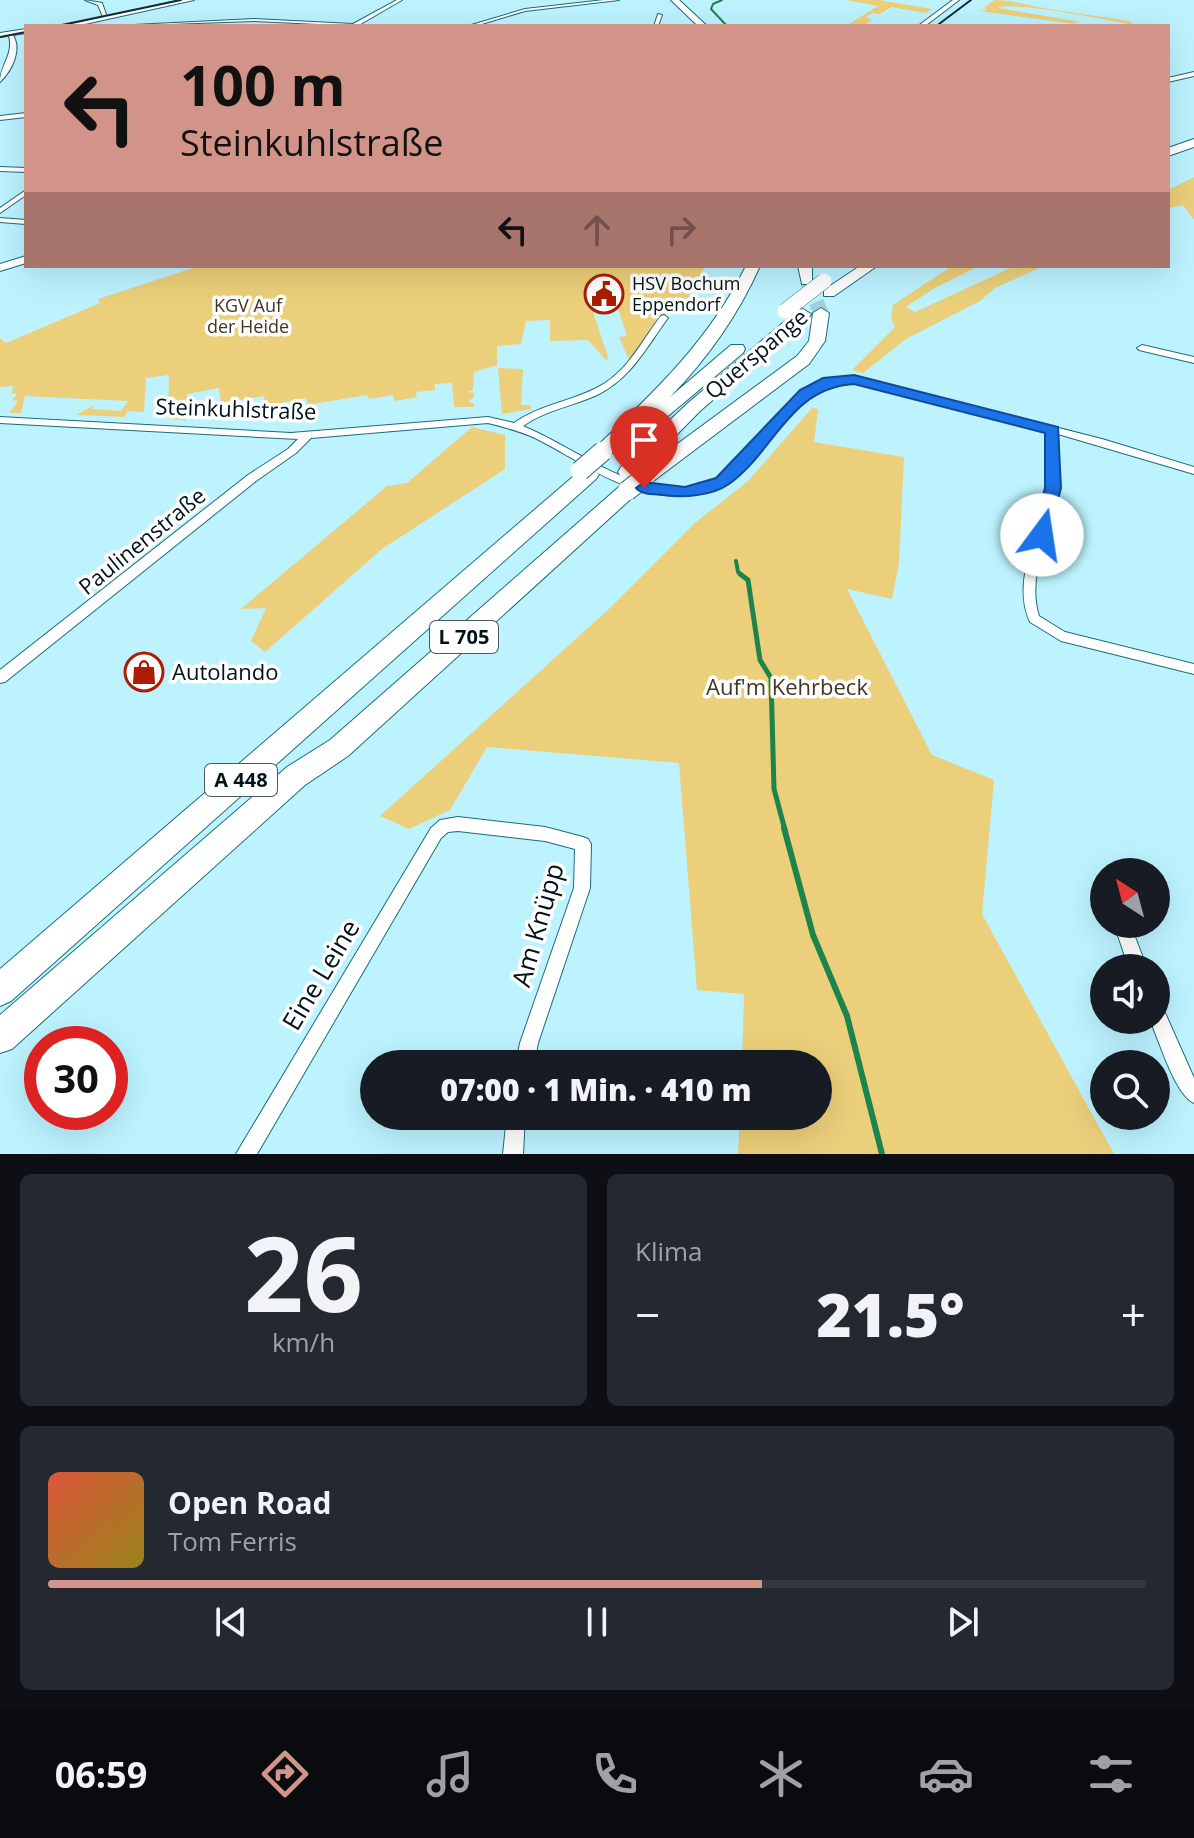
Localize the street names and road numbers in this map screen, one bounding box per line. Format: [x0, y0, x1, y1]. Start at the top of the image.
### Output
street label: Querspange [697, 301, 813, 405]
street label: Steinkuhlstraße [155, 390, 317, 426]
street label: Paulinenstraße [72, 480, 211, 601]
road number: L 705 [430, 621, 498, 653]
road number: A 448 [205, 764, 277, 796]
street label: Am Knüpp [502, 859, 572, 991]
street label: Eine Leine [273, 912, 367, 1037]

